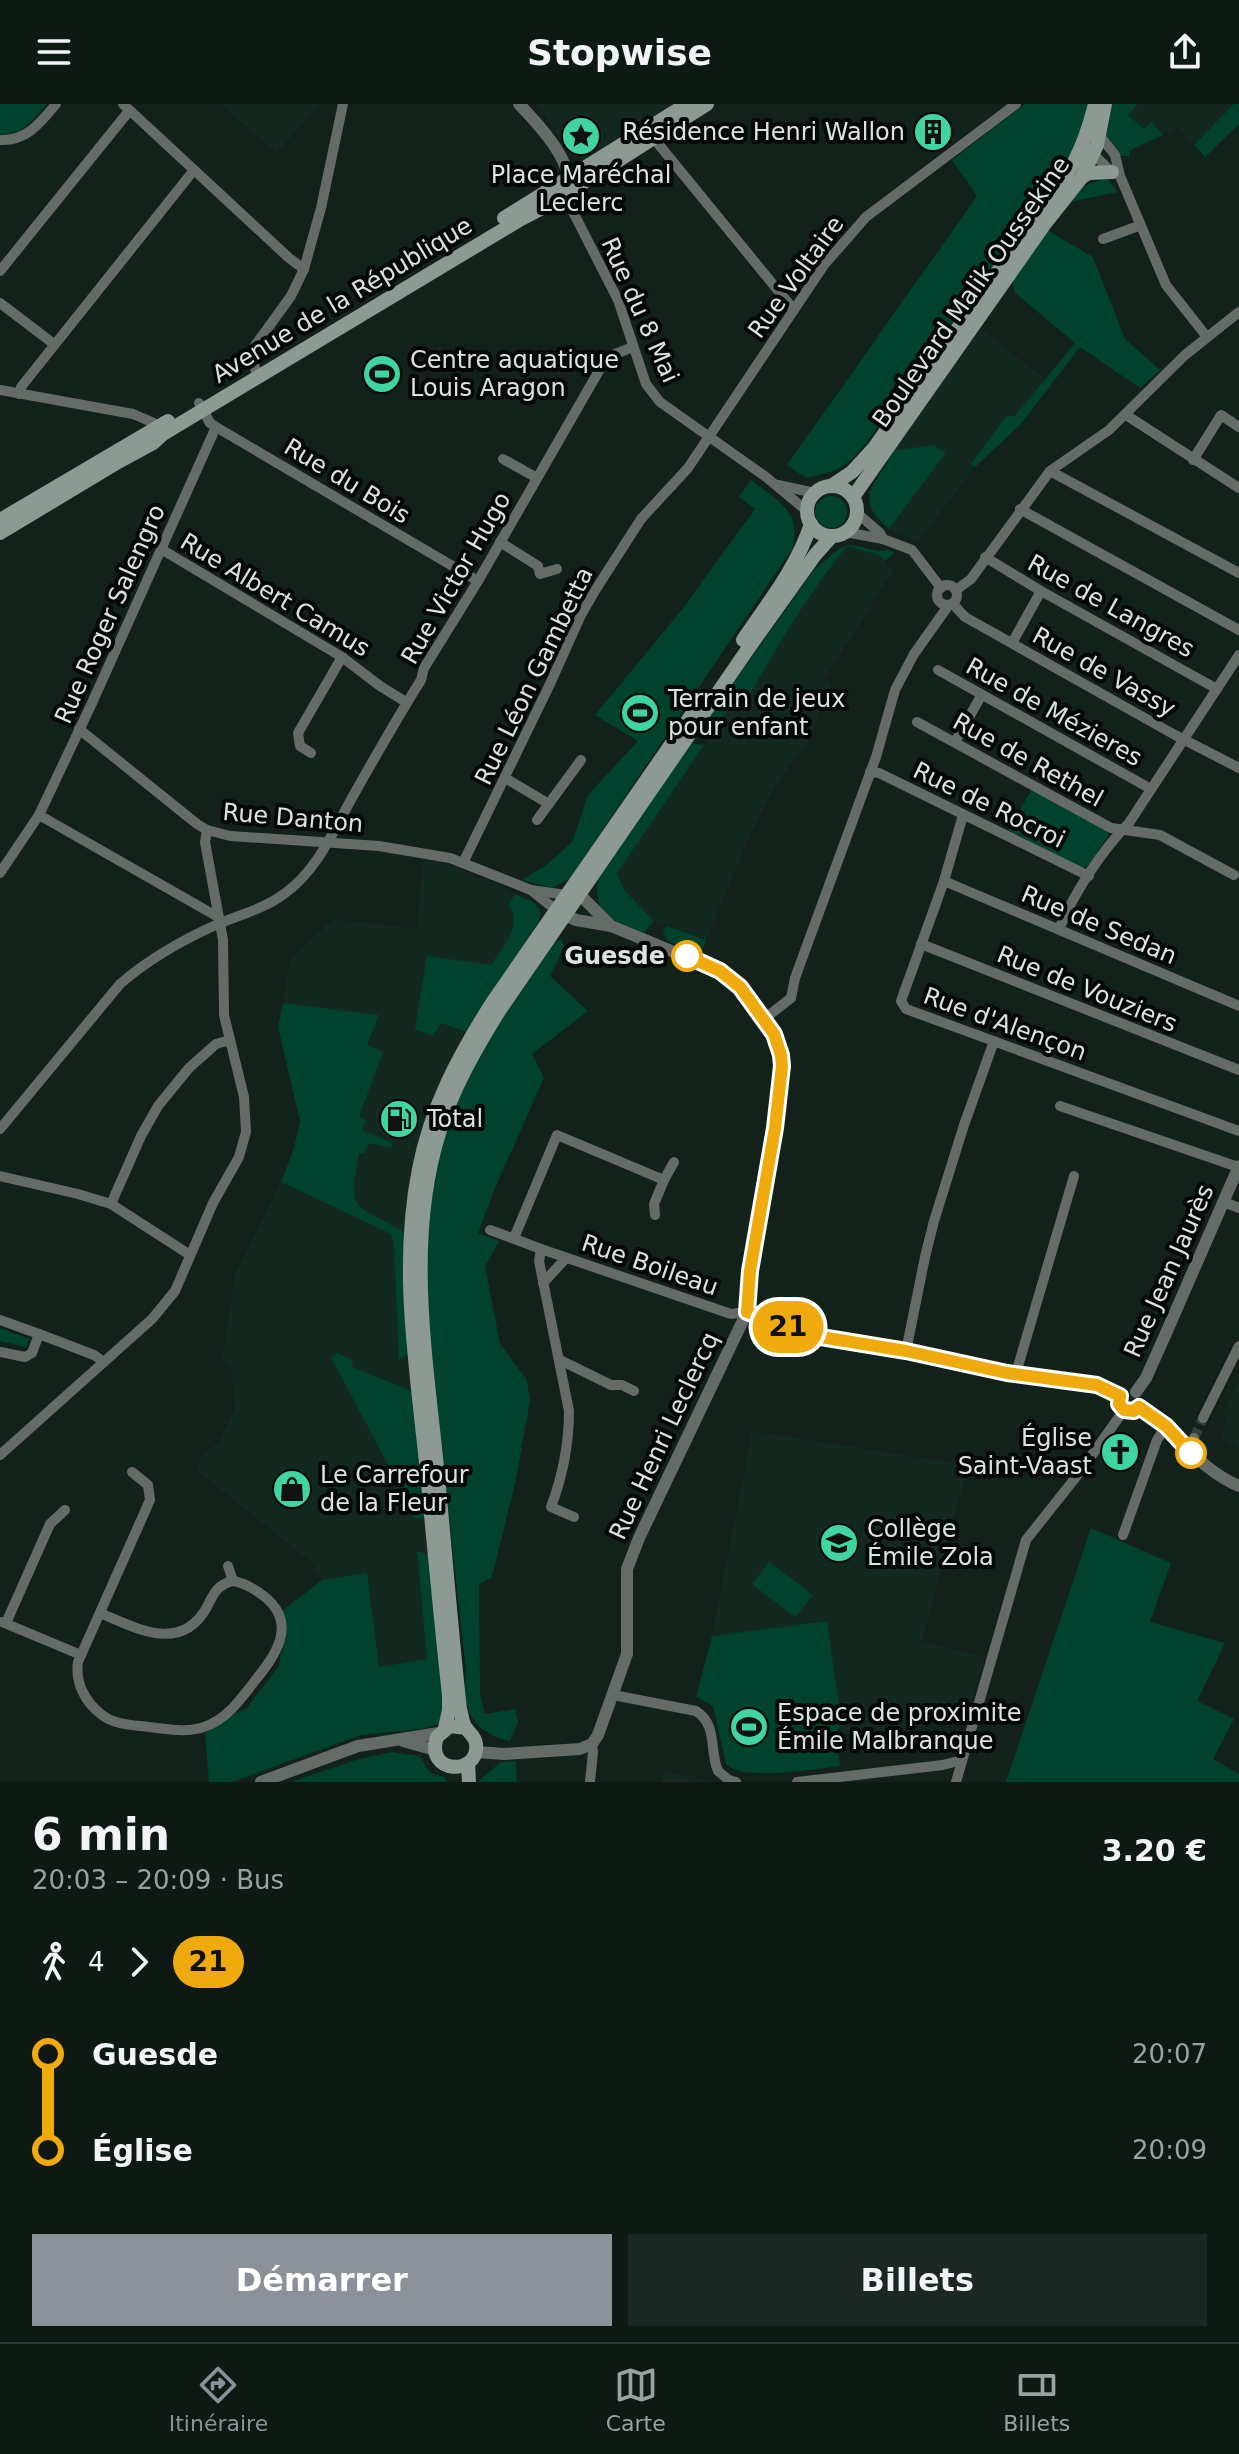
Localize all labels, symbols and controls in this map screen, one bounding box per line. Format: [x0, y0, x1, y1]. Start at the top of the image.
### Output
icon: menu [32, 30, 76, 74]
icon: share [1163, 30, 1207, 74]
text: Stopwise [527, 32, 712, 73]
building icon: Résidence Henri Wallon [912, 111, 954, 153]
place icon: Place Maréchal Leclerc [560, 115, 602, 157]
place label: Résidence Henri Wallon [622, 118, 905, 146]
street label: Boulevard Malik Oussekine [867, 151, 1075, 433]
place label: Place Maréchal Leclerc [491, 161, 671, 217]
street label: Avenue de la République [207, 211, 477, 389]
street label: Rue Voltaire [742, 211, 850, 343]
street label: Rue du 8 Mai [595, 233, 685, 387]
place label: Centre aquatique Louis Aragon [410, 346, 619, 402]
sports icon: Centre aquatique Louis Aragon [361, 353, 403, 395]
street label: Rue du Bois [279, 433, 415, 529]
street label: Rue Victor Hugo [395, 487, 517, 669]
street label: Rue Roger Salengro [49, 500, 171, 728]
street label: Rue Albert Camus [175, 527, 375, 663]
street label: Rue de Langres [1023, 549, 1199, 663]
street label: Rue Léon Gambetta [469, 563, 599, 789]
street label: Rue de Vassy [1028, 621, 1180, 723]
street label: Rue de Mézieres [961, 652, 1147, 772]
place label: Terrain de jeux pour enfant [667, 685, 845, 741]
sports icon: Terrain de jeux pour enfant [619, 692, 661, 734]
street label: Rue de Rethel [948, 707, 1108, 813]
street label: Rue de Rocroi [909, 756, 1069, 854]
street label: Rue Danton [222, 798, 364, 838]
street label: Rue de Sedan [1017, 880, 1181, 970]
street label: Rue de Vouziers [993, 940, 1181, 1038]
marker: Guesde [672, 941, 702, 971]
place label: Guesde [564, 942, 665, 970]
street label: Rue d'Alençon [920, 982, 1090, 1066]
fuel station icon: Total [378, 1098, 420, 1140]
place label: Total [426, 1105, 483, 1133]
street label: Rue Jean Jaurès [1118, 1180, 1220, 1362]
street label: Rue Boileau [578, 1229, 722, 1301]
line badge: 21 [752, 1301, 824, 1353]
text: 21 [769, 1310, 807, 1343]
street label: Rue Henri Leclercq [604, 1328, 724, 1544]
place label: Église Saint-Vaast [958, 1423, 1092, 1480]
church icon: Église Saint-Vaast [1099, 1431, 1141, 1473]
unlabelled marker [1176, 1438, 1206, 1468]
place label: Le Carrefour de la Fleur [320, 1461, 469, 1517]
shop icon: Le Carrefour de la Fleur [271, 1468, 313, 1510]
place label: Collège Émile Zola [867, 1515, 994, 1571]
school or university icon: Collège Émile Zola [818, 1522, 860, 1564]
place label: Espace de proximite Émile Malbranque [777, 1699, 1021, 1755]
sports icon: Espace de proximite Émile Malbranque [728, 1706, 770, 1748]
text: 6 min [32, 1809, 170, 1860]
text: 3.20 € [1102, 1833, 1207, 1868]
text: 20:03 – 20:09 · Bus [32, 1865, 284, 1895]
icon: walk [32, 1940, 76, 1984]
icon: forward [117, 1940, 161, 1984]
text: 21 [189, 1945, 228, 1978]
text: 4 [88, 1947, 105, 1977]
text: Guesde [92, 2037, 218, 2072]
text: 20:07 [1132, 2039, 1207, 2069]
text: Église [92, 2133, 193, 2168]
text: 20:09 [1132, 2135, 1207, 2165]
button: Démarrer [32, 2234, 612, 2326]
button: Billets [628, 2234, 1207, 2326]
tab: Itinéraire [169, 2363, 268, 2436]
tab: Carte [606, 2363, 666, 2436]
tab: Billets [1003, 2363, 1070, 2436]

